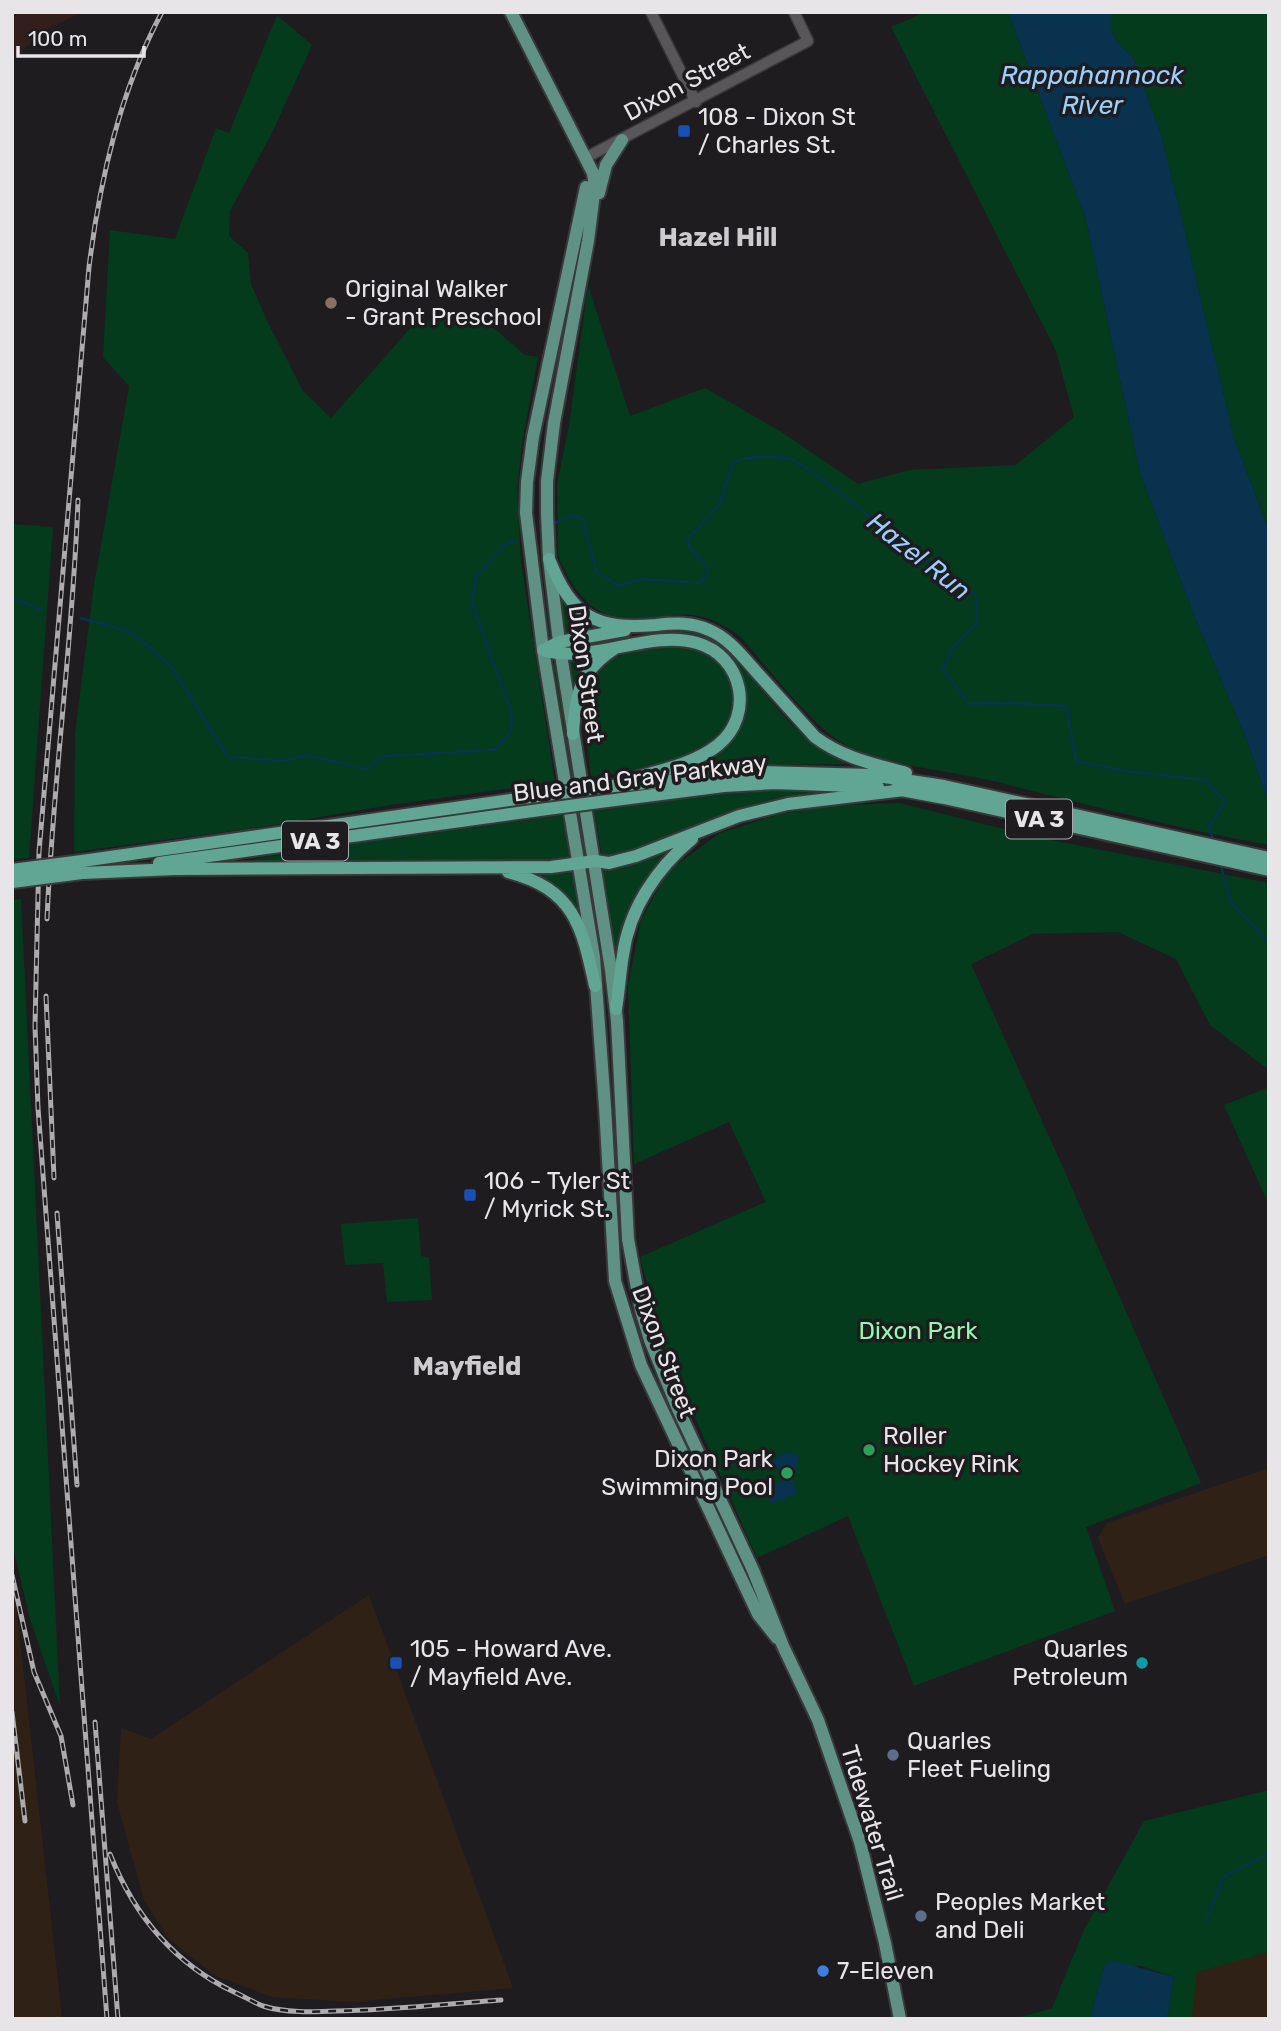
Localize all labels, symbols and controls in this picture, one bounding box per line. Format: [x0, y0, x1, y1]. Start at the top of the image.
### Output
scale bar [18, 14, 144, 58]
text: 100 m [28, 26, 87, 51]
street label: Dixon Street [619, 37, 755, 127]
water label: Rappahannock River [1000, 60, 1184, 121]
place label: 108 - Dixon St / Charles St. [698, 103, 856, 159]
marker: 108 - Dixon St / Charles St. [676, 123, 692, 139]
district label: Hazel Hill [658, 222, 778, 253]
place label: Original Walker - Grant Preschool [345, 275, 542, 331]
marker: Original Walker - Grant Preschool [323, 295, 339, 311]
water label: Hazel Run [861, 506, 977, 606]
street label: Dixon Street [562, 603, 610, 745]
street label: Blue and Gray Parkway [512, 749, 768, 807]
road number: VA 3 [1006, 800, 1072, 838]
road number: VA 3 [282, 821, 348, 860]
place label: 106 - Tyler St / Myrick St. [484, 1167, 630, 1223]
marker: 106 - Tyler St / Myrick St. [462, 1187, 478, 1203]
street label: Dixon Street [626, 1282, 702, 1422]
park label: Dixon Park [858, 1317, 978, 1345]
district label: Mayfield [413, 1351, 521, 1382]
place label: Roller Hockey Rink [883, 1422, 1019, 1478]
marker: Roller Hockey Rink [861, 1442, 877, 1458]
place label: Dixon Park Swimming Pool [601, 1445, 774, 1501]
marker: Dixon Park Swimming Pool [779, 1465, 795, 1481]
place label: 105 - Howard Ave. / Mayfield Ave. [410, 1635, 612, 1691]
place label: Quarles Petroleum [1012, 1635, 1128, 1691]
marker: 105 - Howard Ave. / Mayfield Ave. [388, 1655, 404, 1671]
marker: Quarles Petroleum [1134, 1655, 1150, 1671]
place label: Quarles Fleet Fueling [907, 1727, 1051, 1783]
street label: Tidewater Trail [835, 1742, 909, 1904]
marker: Quarles Fleet Fueling [885, 1747, 901, 1763]
place label: Peoples Market and Deli [935, 1888, 1105, 1944]
marker: Peoples Market and Deli [913, 1908, 929, 1924]
place label: 7-Eleven [837, 1957, 934, 1985]
marker: 7-Eleven [815, 1963, 831, 1979]

